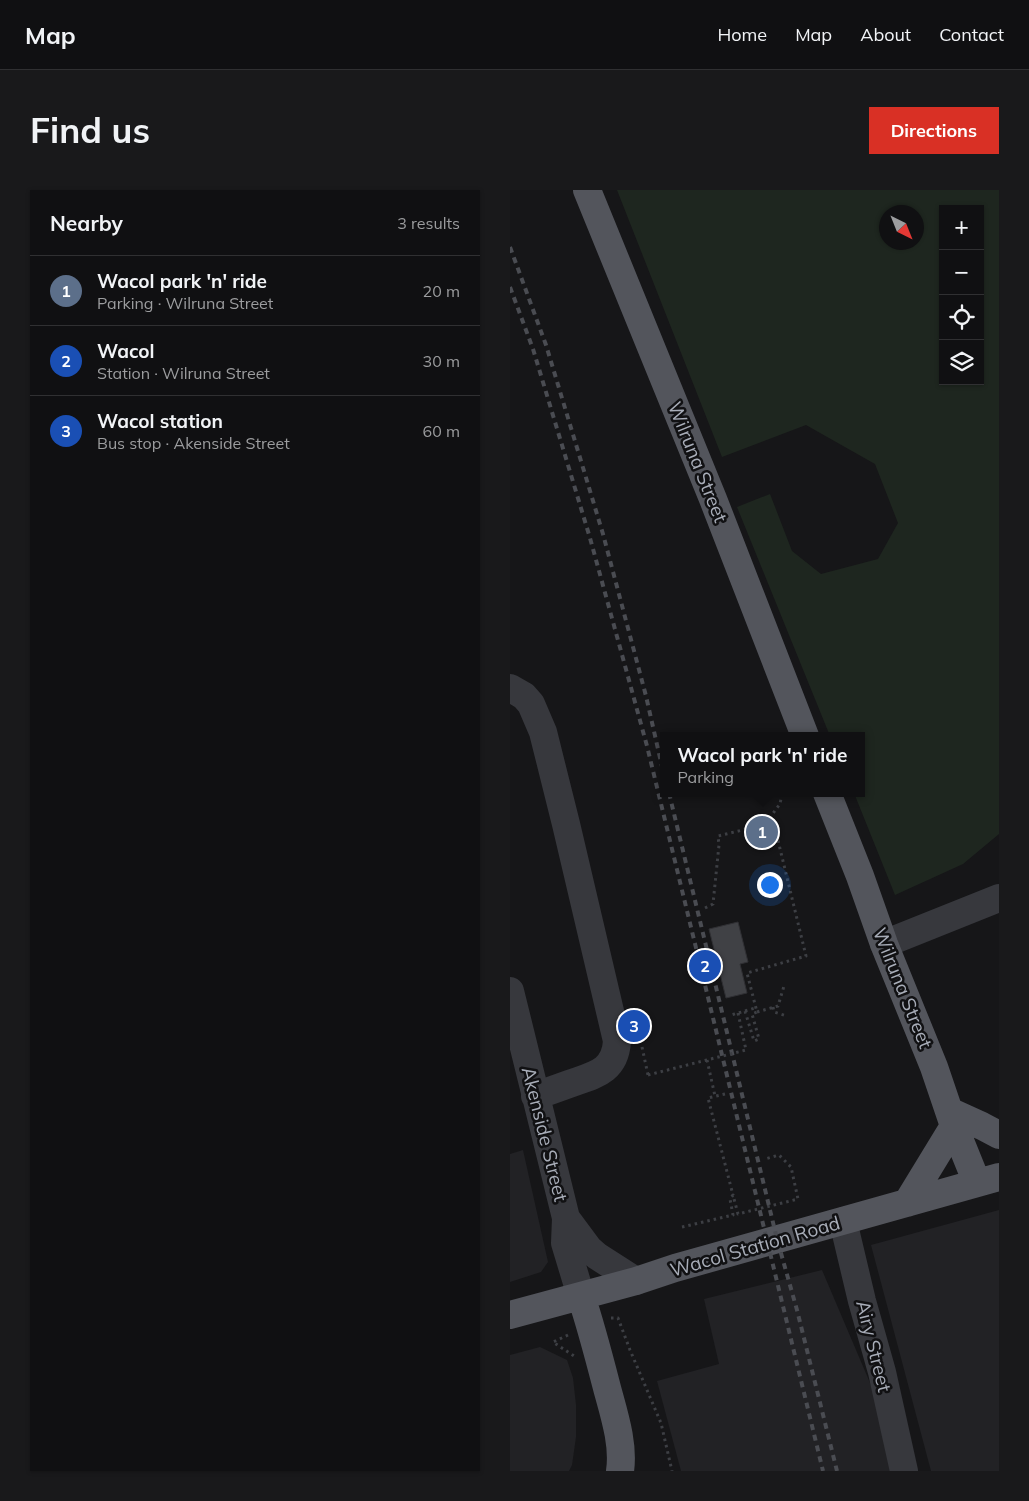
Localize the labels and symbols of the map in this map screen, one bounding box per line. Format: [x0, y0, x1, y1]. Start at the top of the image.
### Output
north arrow [879, 205, 924, 250]
street label: Wilruna Street [663, 398, 733, 526]
pin: 1 [746, 813, 778, 851]
your location [757, 872, 783, 898]
street label: Wilruna Street [868, 924, 938, 1052]
pin: 2 [689, 947, 721, 985]
pin: 3 [618, 1007, 650, 1045]
street label: Akenside Street [517, 1064, 573, 1204]
street label: Wacol Station Road [667, 1210, 843, 1282]
street label: Airy Street [851, 1298, 897, 1395]

